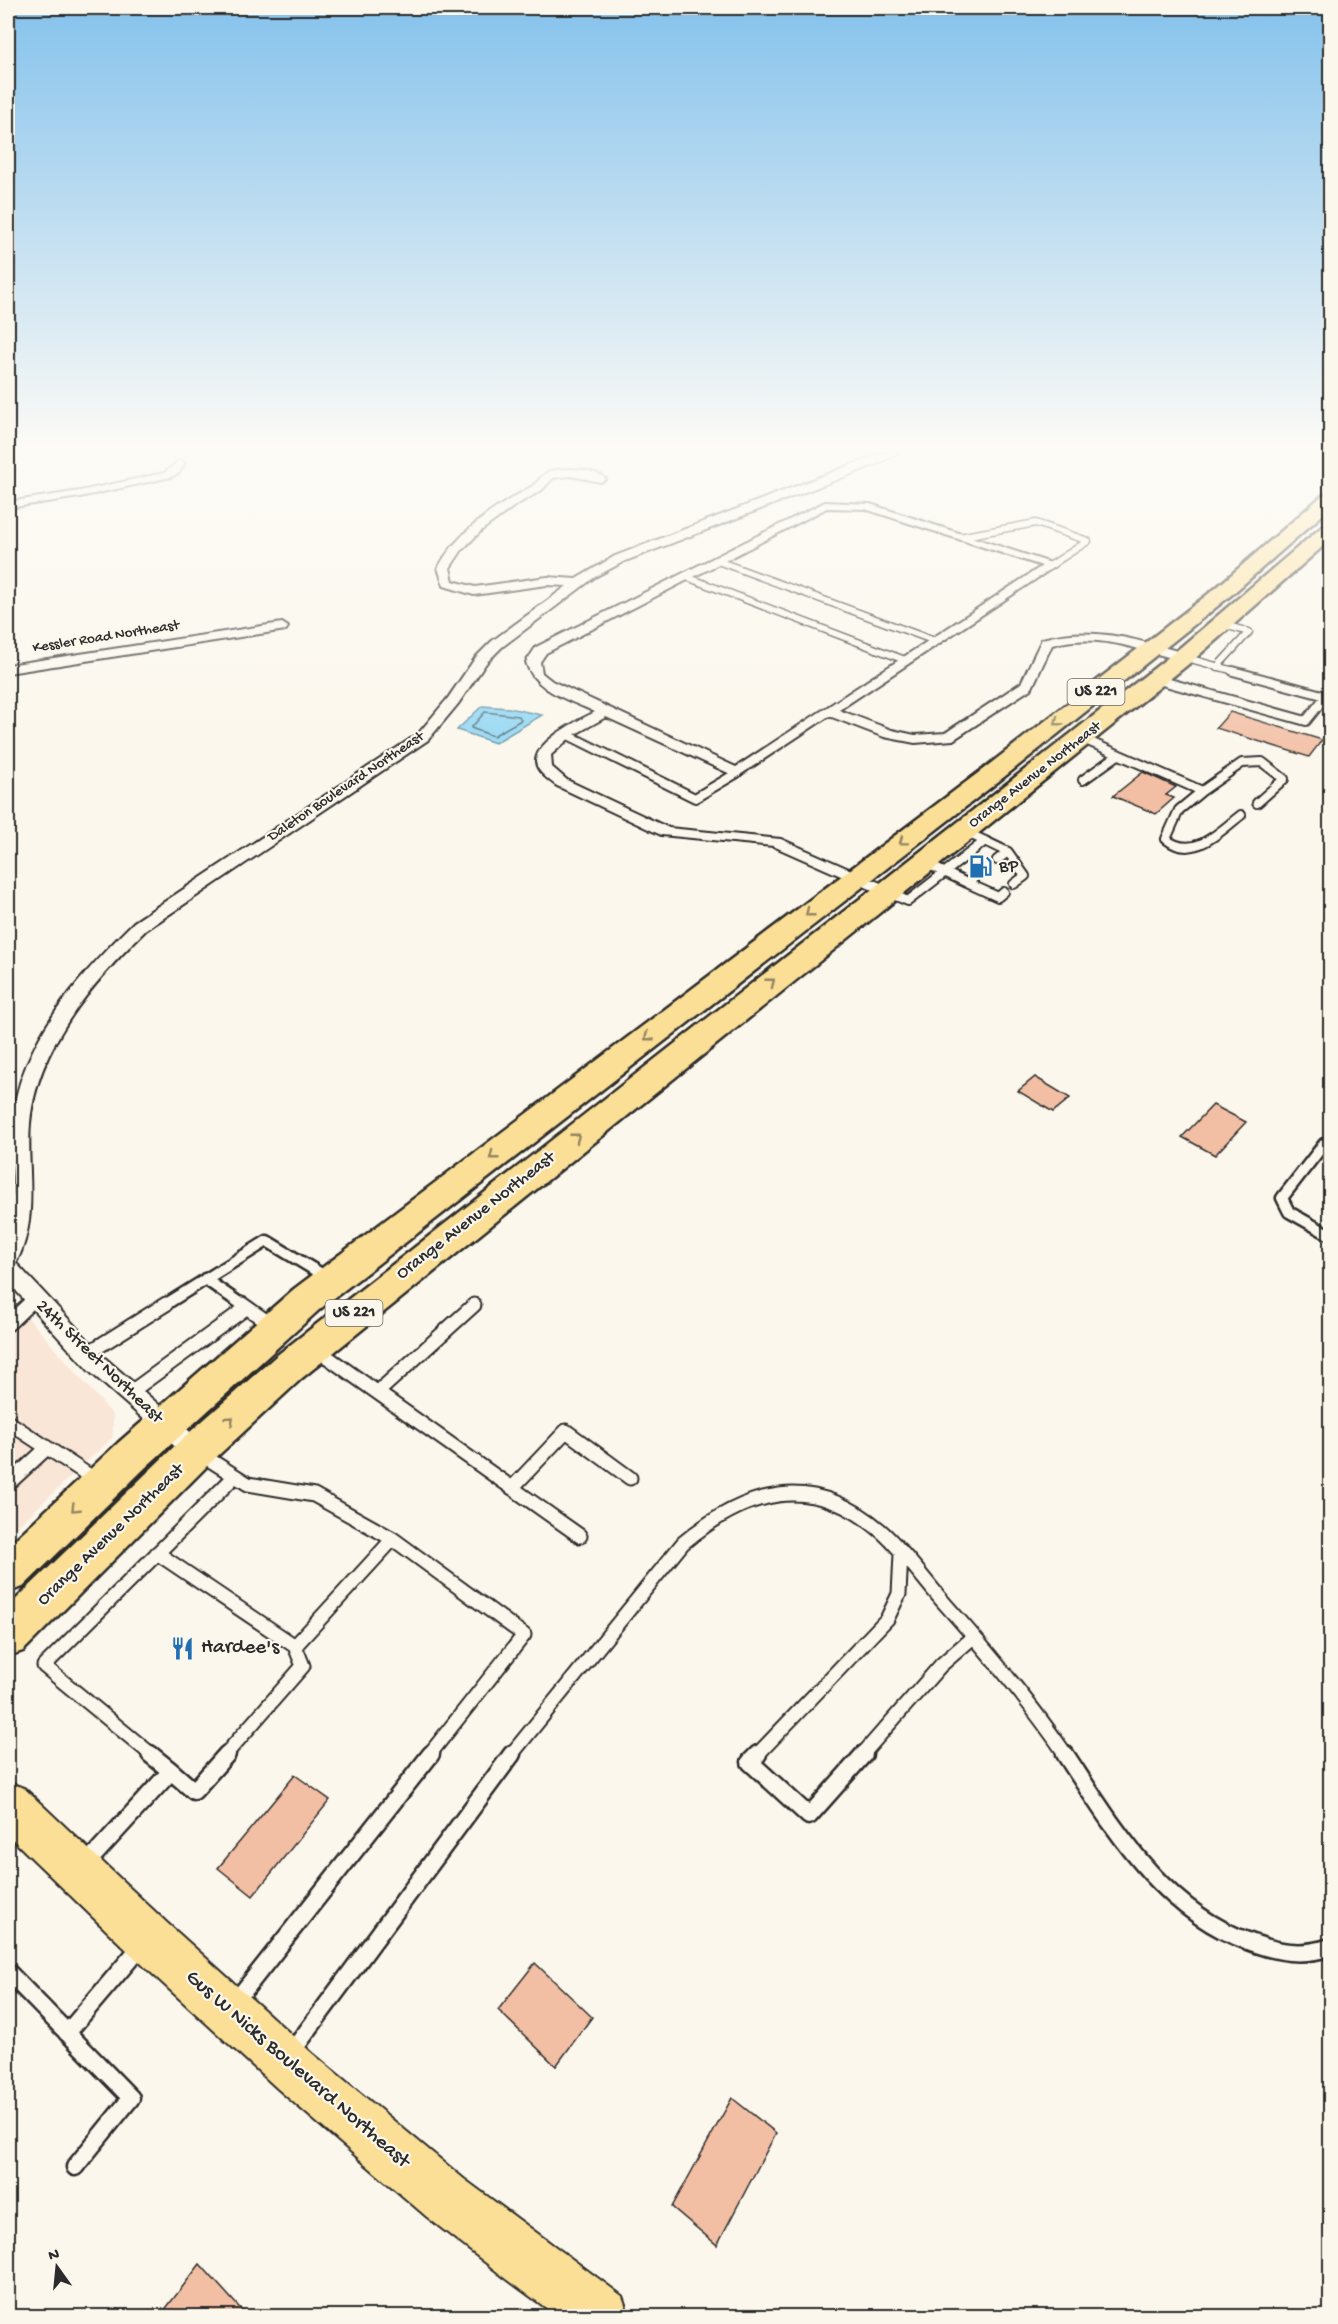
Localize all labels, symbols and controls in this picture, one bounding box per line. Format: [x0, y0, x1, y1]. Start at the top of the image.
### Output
street label: Kessler Road Northeast [31, 616, 182, 657]
road number: US 221 [1068, 679, 1124, 705]
one-way arrow [1053, 715, 1064, 726]
street label: Orange Avenue Northeast [965, 717, 1106, 832]
street label: Daleton Boulevard Northeast [264, 727, 429, 847]
one-way arrow [899, 834, 910, 845]
fuel station icon: BP [968, 854, 994, 880]
place label: BP [998, 857, 1019, 878]
one-way arrow [804, 906, 815, 917]
one-way arrow [764, 979, 775, 990]
one-way arrow [643, 1030, 654, 1041]
one-way arrow [569, 1133, 580, 1144]
street label: Orange Avenue Northeast [392, 1146, 561, 1285]
one-way arrow [489, 1148, 500, 1159]
street label: 24th Street Northeast [31, 1296, 168, 1429]
road number: US 221 [326, 1300, 382, 1326]
one-way arrow [224, 1416, 234, 1427]
street label: Orange Avenue Northeast [33, 1458, 190, 1611]
one-way arrow [72, 1501, 83, 1512]
restaurant icon: Hardee's [170, 1635, 196, 1661]
place label: Hardee's [201, 1636, 280, 1661]
street label: Gus W Nicks Boulevard Northeast [180, 1966, 416, 2176]
north arrow [27, 2237, 87, 2297]
text: N [47, 2245, 62, 2266]

